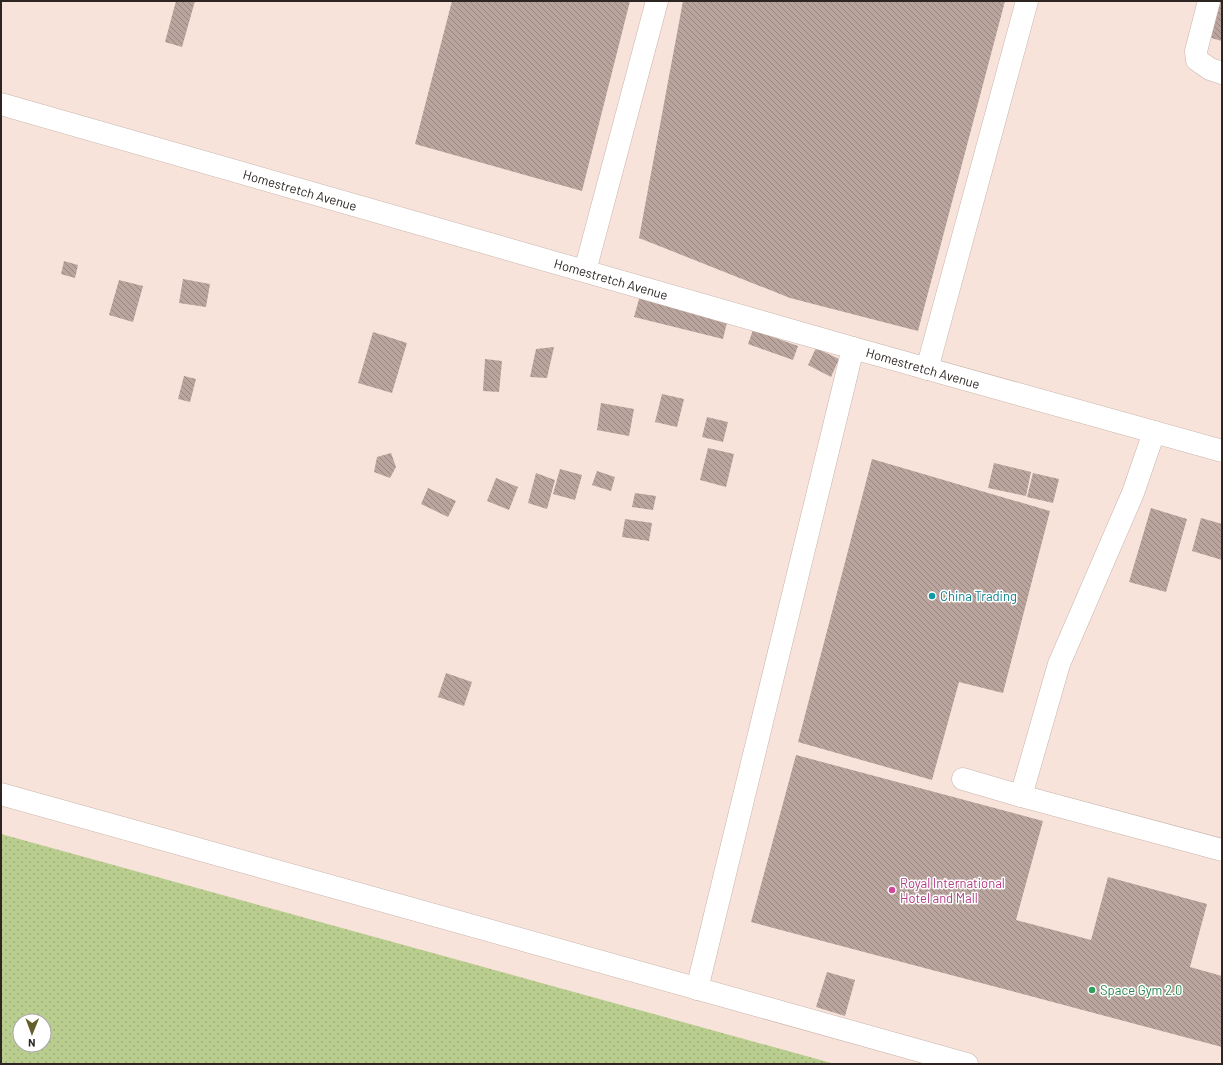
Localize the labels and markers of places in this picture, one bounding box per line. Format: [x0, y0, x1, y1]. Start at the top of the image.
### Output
place label: China Trading [940, 588, 1017, 604]
marker: China Trading [927, 591, 937, 601]
place label: Royal International Hotel and Mall [900, 875, 1005, 906]
marker: Royal International Hotel and Mall [887, 885, 897, 895]
place label: Space Gym 2.0 [1100, 982, 1182, 998]
marker: Space Gym 2.0 [1087, 985, 1097, 995]

